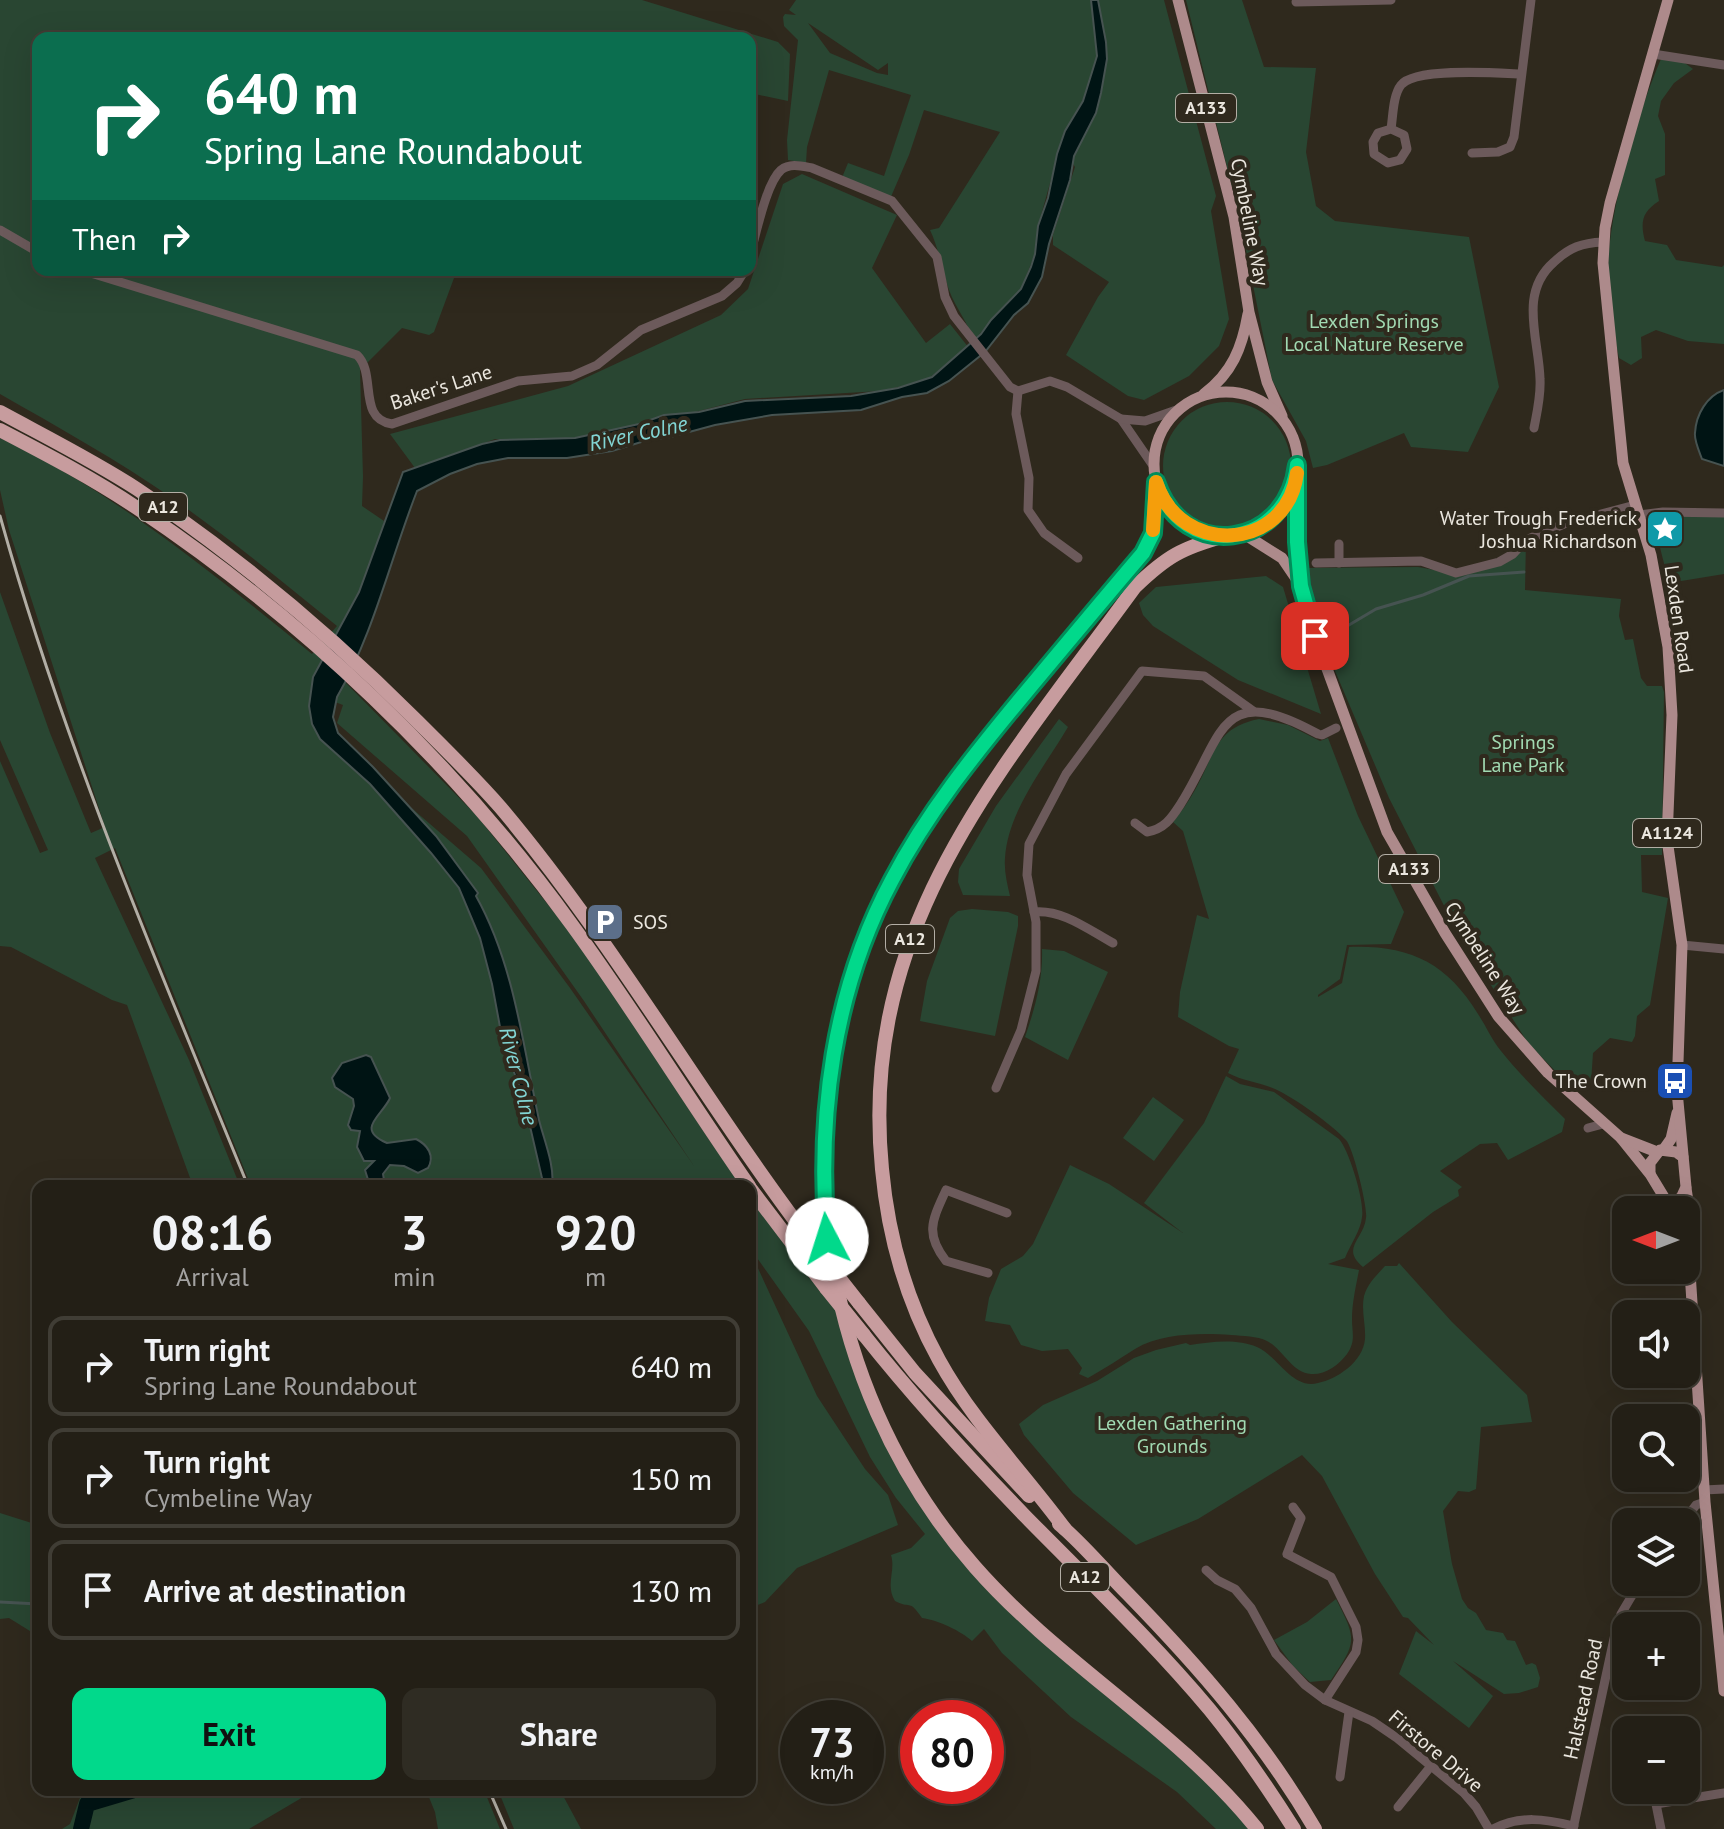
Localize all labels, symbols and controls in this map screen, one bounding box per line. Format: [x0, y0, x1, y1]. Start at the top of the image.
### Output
text: 640 m [204, 57, 359, 129]
icon: right [72, 64, 176, 168]
road number: A133 [1176, 94, 1236, 122]
text: Spring Lane Roundabout [204, 127, 582, 174]
street label: Cymbeline Way [1225, 156, 1275, 289]
icon: right [153, 216, 197, 260]
text: Then [72, 219, 137, 258]
park label: Lexden Springs Local Nature Reserve [1284, 308, 1464, 357]
street label: Baker's Lane [387, 358, 495, 416]
water label: River Colne [586, 409, 691, 457]
road number: A12 [139, 493, 187, 521]
place label: Water Trough Frederick Joshua Richardson [1440, 505, 1637, 554]
place icon: Water Trough Frederick Joshua Richardson [1644, 508, 1686, 550]
street label: Lexden Road [1659, 563, 1699, 675]
pin [1281, 602, 1349, 670]
icon: arrive [1293, 614, 1337, 658]
park label: Springs Lane Park [1481, 729, 1565, 778]
road number: A1124 [1633, 819, 1701, 847]
road number: A133 [1379, 855, 1439, 883]
street label: Cymbeline Way [1439, 897, 1531, 1020]
parking icon: SOS [584, 901, 626, 943]
place label: SOS [633, 909, 668, 935]
road number: A12 [886, 925, 934, 953]
water label: River Colne [493, 1024, 545, 1129]
bus stop icon: The Crown [1654, 1060, 1696, 1102]
place label: The Crown [1555, 1068, 1647, 1094]
north arrow [1612, 1196, 1700, 1284]
map controls [1612, 1196, 1700, 1804]
position arrow [785, 1197, 869, 1281]
text: 08:16 [152, 1201, 273, 1263]
text: 3 [400, 1201, 428, 1263]
text: 920 [555, 1201, 636, 1263]
text: Arrival [176, 1260, 249, 1293]
text: min [393, 1260, 435, 1293]
text: m [585, 1260, 606, 1293]
button: sound [1612, 1300, 1700, 1388]
text: Turn right [144, 1330, 270, 1369]
icon: right [76, 1344, 120, 1388]
text: 640 m [631, 1347, 712, 1386]
text: Spring Lane Roundabout [144, 1369, 417, 1402]
button: search [1612, 1404, 1700, 1492]
park label: Lexden Gathering Grounds [1097, 1410, 1247, 1459]
text: Turn right [144, 1442, 270, 1481]
icon: right [76, 1456, 120, 1500]
text: 150 m [631, 1459, 712, 1498]
text: Cymbeline Way [144, 1481, 312, 1514]
button: layers [1612, 1508, 1700, 1596]
road number: A12 [1061, 1563, 1109, 1591]
icon: arrive [76, 1568, 120, 1612]
text: Arrive at destination [144, 1571, 406, 1610]
text: 130 m [631, 1571, 712, 1610]
button: + [1612, 1612, 1700, 1700]
street label: Halstead Road [1558, 1636, 1608, 1762]
button: Exit [72, 1688, 386, 1780]
button: Share [402, 1688, 716, 1780]
speed limit sign: 80 [900, 1700, 1004, 1804]
street label: Firstore Drive [1383, 1704, 1489, 1798]
text: 73 [809, 1716, 855, 1768]
button: − [1612, 1716, 1700, 1804]
text: km/h [810, 1759, 854, 1785]

